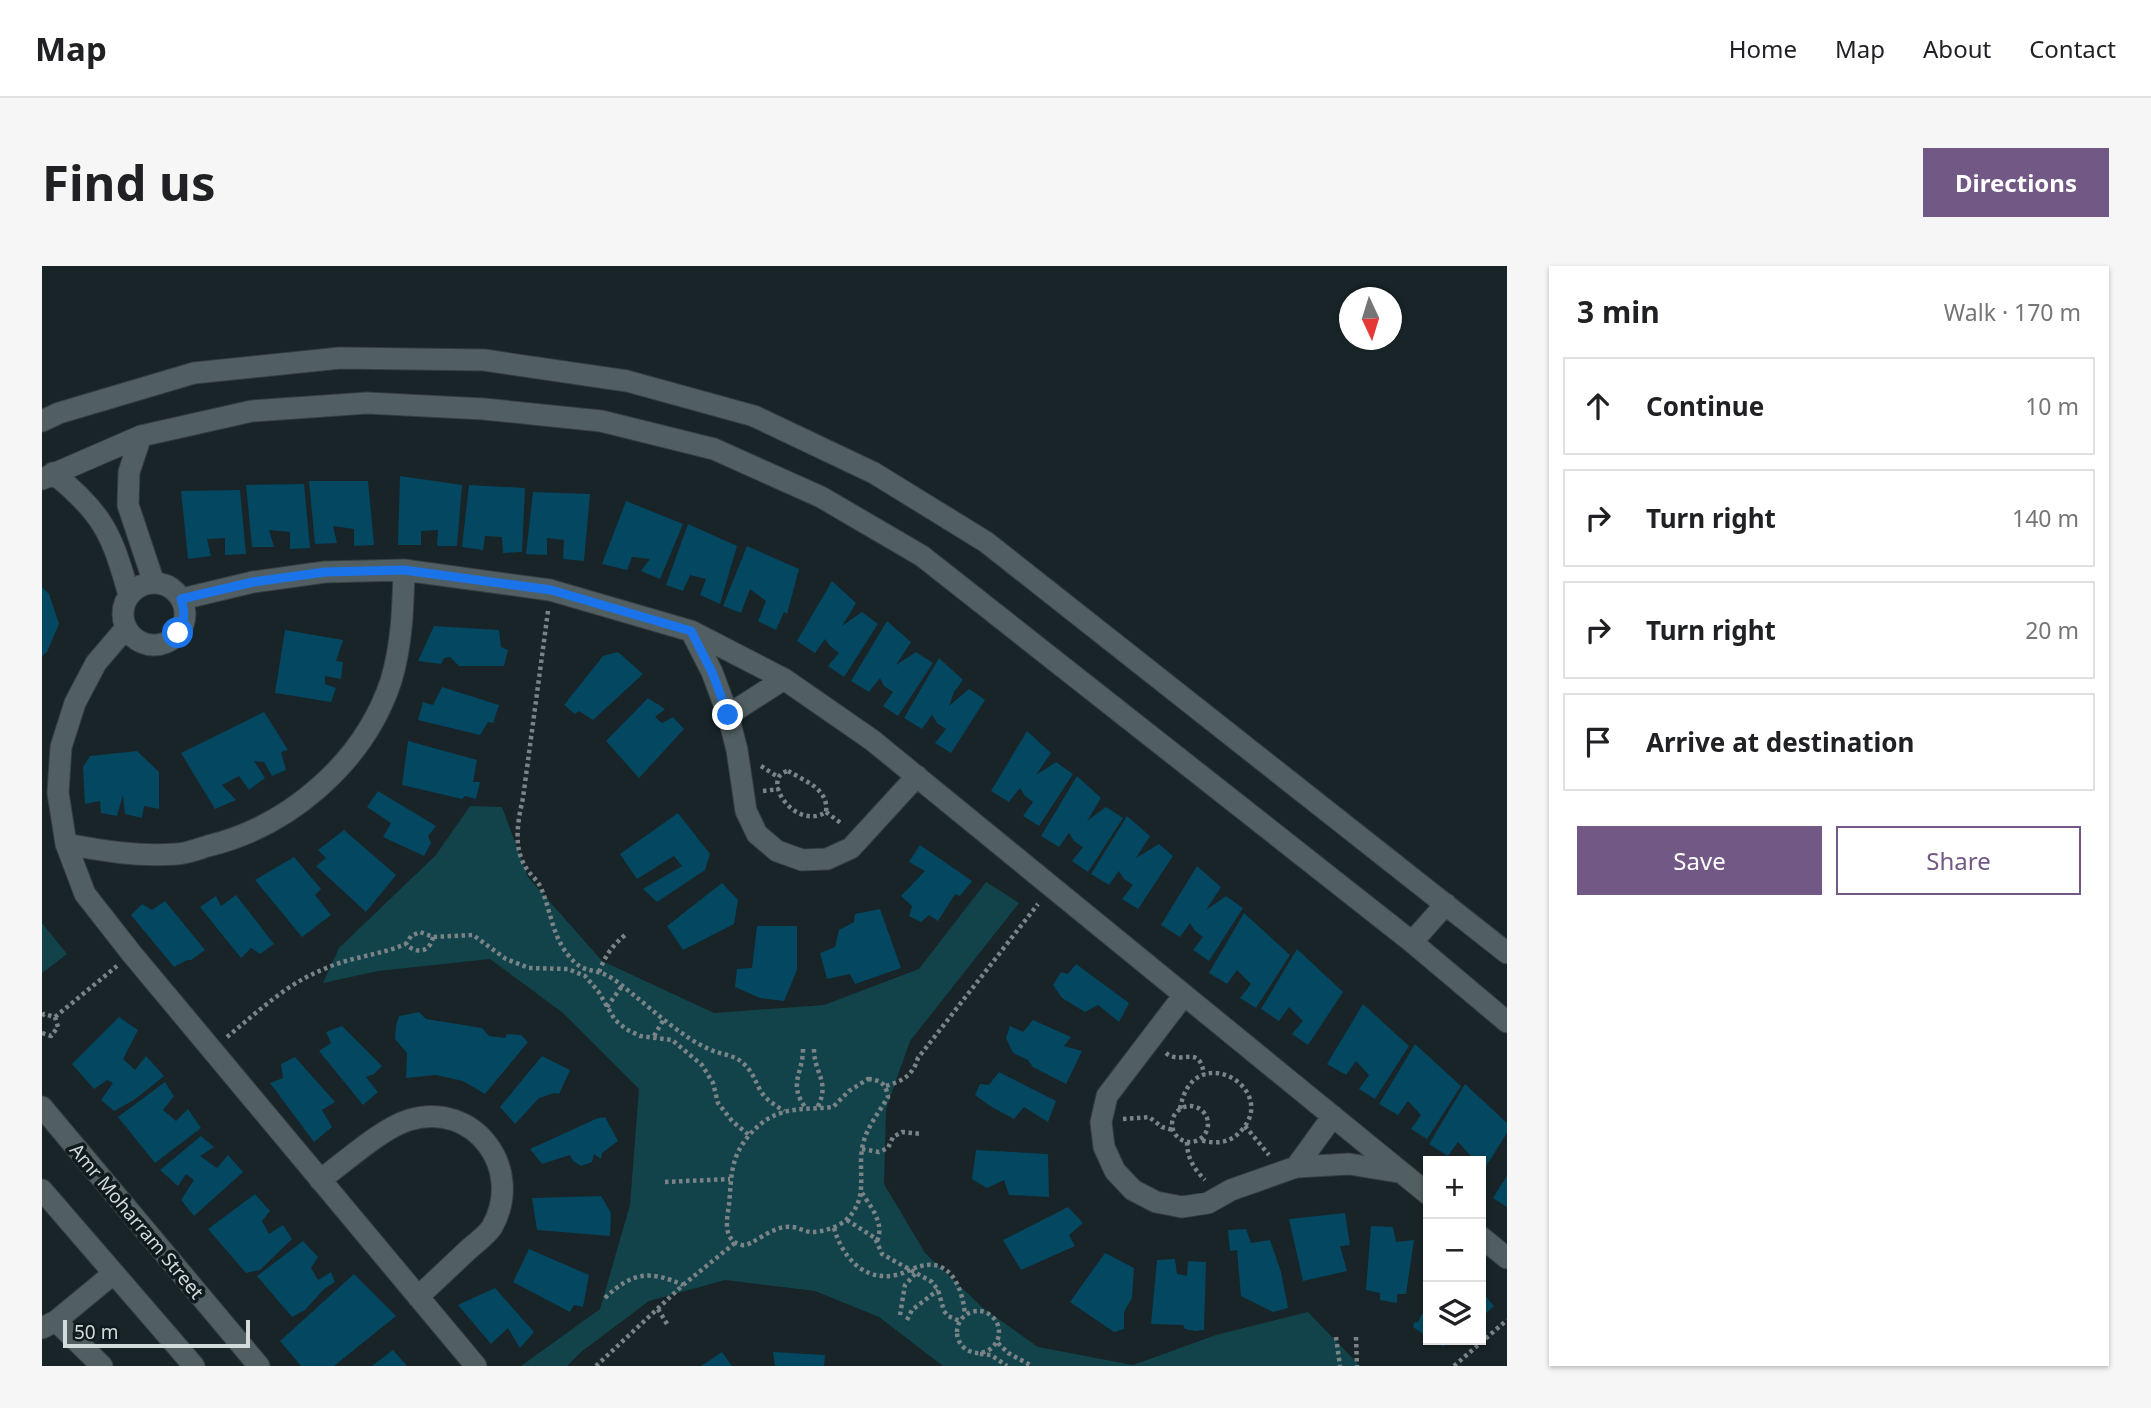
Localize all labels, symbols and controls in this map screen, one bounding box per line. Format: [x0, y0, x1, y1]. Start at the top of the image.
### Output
text: Map [35, 26, 107, 71]
text: Home [1729, 32, 1797, 65]
text: Map [1835, 32, 1885, 65]
text: About [1923, 32, 1991, 65]
text: Contact [2029, 32, 2116, 65]
button: Directions [1923, 148, 2109, 217]
text: Find us [42, 149, 216, 215]
north arrow [1339, 287, 1402, 350]
text: 3 min [1577, 291, 1660, 332]
text: Walk · 170 m [1944, 296, 2081, 328]
icon: ahead [1579, 387, 1617, 425]
text: Continue [1646, 388, 1764, 424]
text: 10 m [2025, 390, 2079, 422]
icon: right [1579, 499, 1617, 537]
text: Turn right [1646, 500, 1776, 536]
text: 140 m [2012, 502, 2079, 534]
icon: right [1579, 611, 1617, 649]
text: Turn right [1646, 612, 1776, 648]
text: 20 m [2025, 614, 2079, 646]
route start [162, 617, 193, 648]
route end [712, 699, 743, 730]
icon: arrive [1579, 723, 1617, 761]
text: Arrive at destination [1646, 724, 1915, 760]
button: Save [1577, 826, 1822, 895]
button: Share [1836, 826, 2081, 895]
street label: Amr Moharram Street [64, 1138, 210, 1304]
map controls [1423, 1156, 1486, 1345]
button: + [1423, 1156, 1486, 1219]
button: − [1423, 1219, 1486, 1282]
button: layers [1423, 1282, 1486, 1345]
scale bar [63, 1317, 250, 1349]
text: 50 m [74, 1319, 118, 1345]

